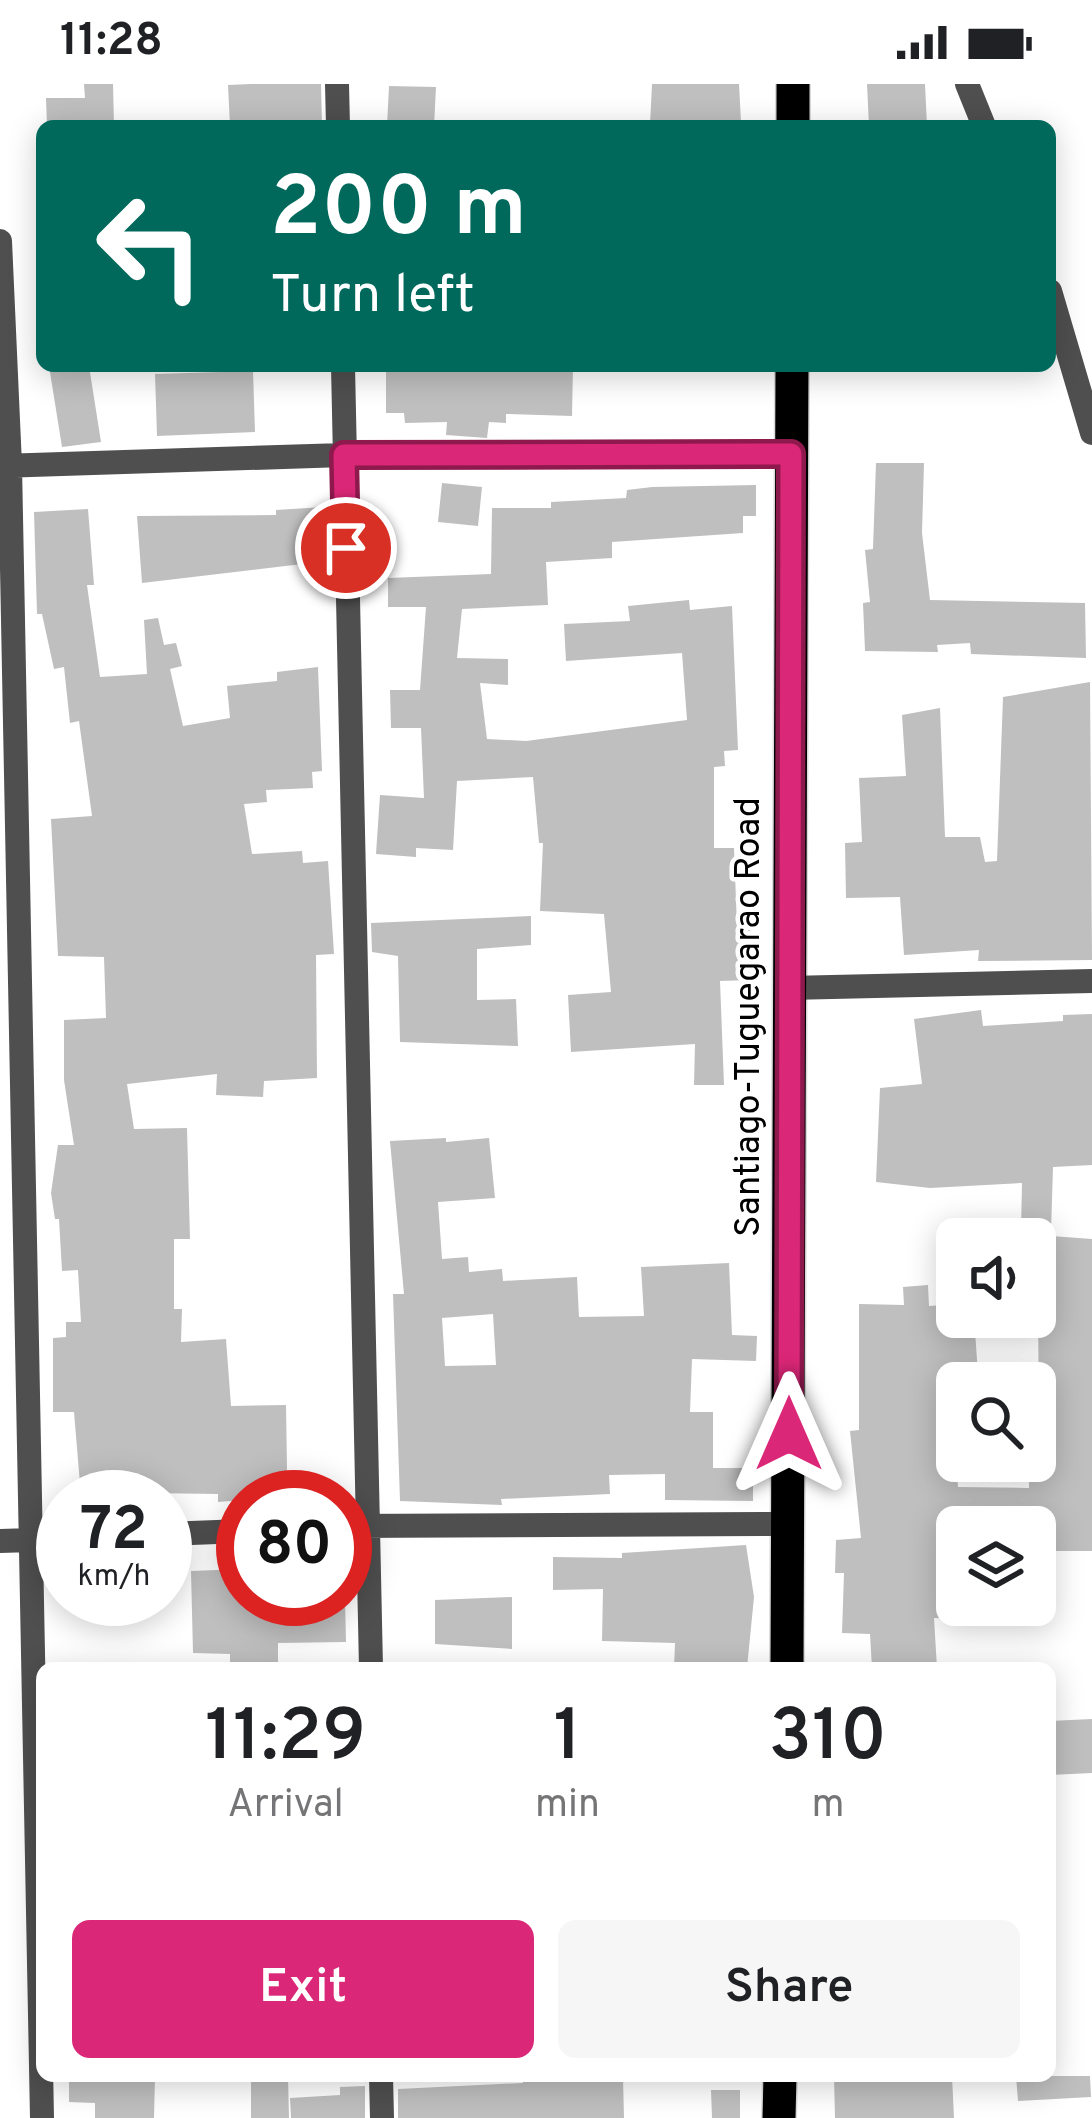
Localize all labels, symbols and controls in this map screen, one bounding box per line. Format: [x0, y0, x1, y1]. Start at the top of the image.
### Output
text: 11:28 [60, 14, 163, 71]
text: 200 m [270, 159, 527, 265]
icon: left [72, 168, 228, 324]
text: Turn left [270, 263, 475, 332]
pin [295, 497, 397, 599]
icon: arrive [313, 515, 379, 581]
street label: Santiago-Tuguegarao Road [727, 797, 773, 1237]
map controls [936, 1218, 1056, 1626]
button: sound [936, 1218, 1056, 1338]
button: search [936, 1362, 1056, 1482]
position arrow [726, 1371, 852, 1497]
speed limit sign: 80 [216, 1470, 372, 1626]
text: 72 [80, 1495, 148, 1571]
button: layers [936, 1506, 1056, 1626]
text: km/h [78, 1559, 150, 1596]
text: 11:29 [205, 1694, 366, 1786]
text: 1 [553, 1694, 582, 1786]
text: 310 [769, 1694, 887, 1786]
text: Arrival [227, 1782, 344, 1831]
text: min [535, 1782, 600, 1831]
text: m [811, 1782, 844, 1831]
button: Exit [72, 1920, 534, 2058]
button: Share [558, 1920, 1020, 2058]

